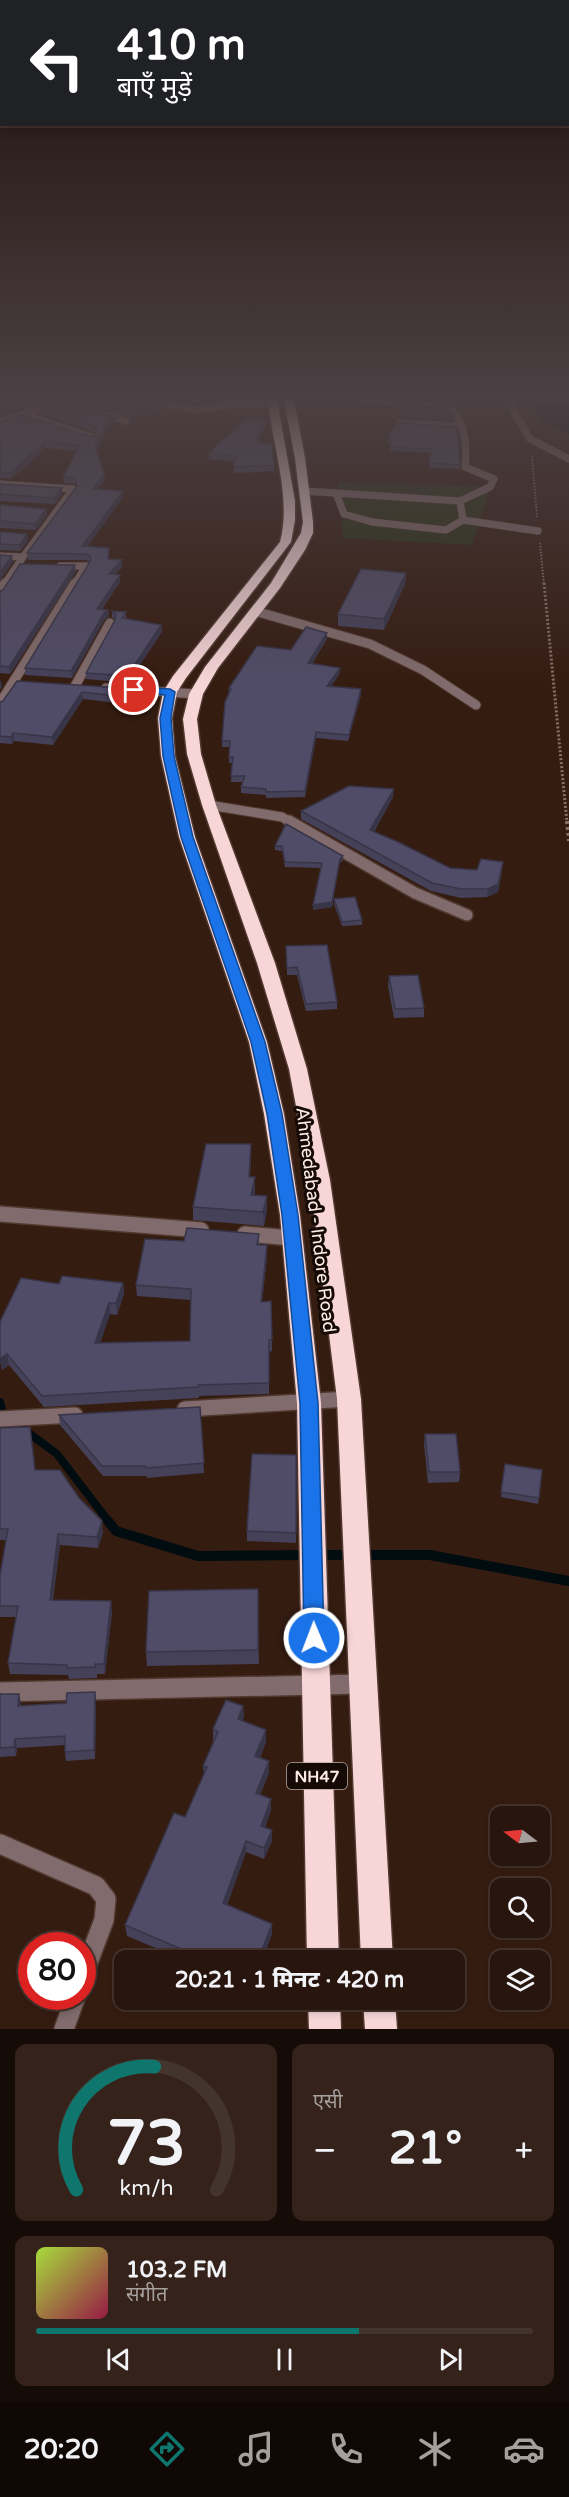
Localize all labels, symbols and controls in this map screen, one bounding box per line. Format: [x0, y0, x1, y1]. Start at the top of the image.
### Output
text: 410 m [117, 20, 246, 71]
icon: left [18, 24, 96, 102]
text: बाएँ मुड़ें [117, 71, 192, 104]
pin [108, 664, 159, 715]
icon: arrive [117, 673, 150, 706]
street label: Ahmedabad - Indore Road [291, 1106, 341, 1334]
position arrow [282, 1606, 346, 1670]
road number: NH47 [287, 1763, 347, 1789]
north arrow [490, 1806, 550, 1866]
map controls [490, 1806, 550, 2010]
button: search [490, 1878, 550, 1938]
speed limit sign: 80 [18, 1932, 96, 2010]
button: layers [490, 1950, 550, 2010]
text: 20:21 · 1 मिनट · 420 m [175, 1967, 404, 1993]
text: एसी [313, 2090, 343, 2114]
text: 73 [107, 2107, 185, 2182]
text: 21° [389, 2122, 462, 2176]
text: − [313, 2131, 337, 2170]
text: + [514, 2131, 533, 2170]
text: km/h [119, 2175, 173, 2201]
text: 103.2 FM [126, 2257, 227, 2283]
text: संगीत [126, 2283, 167, 2307]
icon: previous [102, 2343, 135, 2376]
icon: pause [268, 2343, 301, 2376]
icon: next [434, 2343, 467, 2376]
icon: directions [146, 2428, 188, 2470]
icon: music [235, 2428, 277, 2470]
icon: phone [325, 2428, 367, 2470]
icon: climate [414, 2428, 456, 2470]
icon: car [503, 2428, 545, 2470]
text: 20:20 [24, 2433, 99, 2466]

